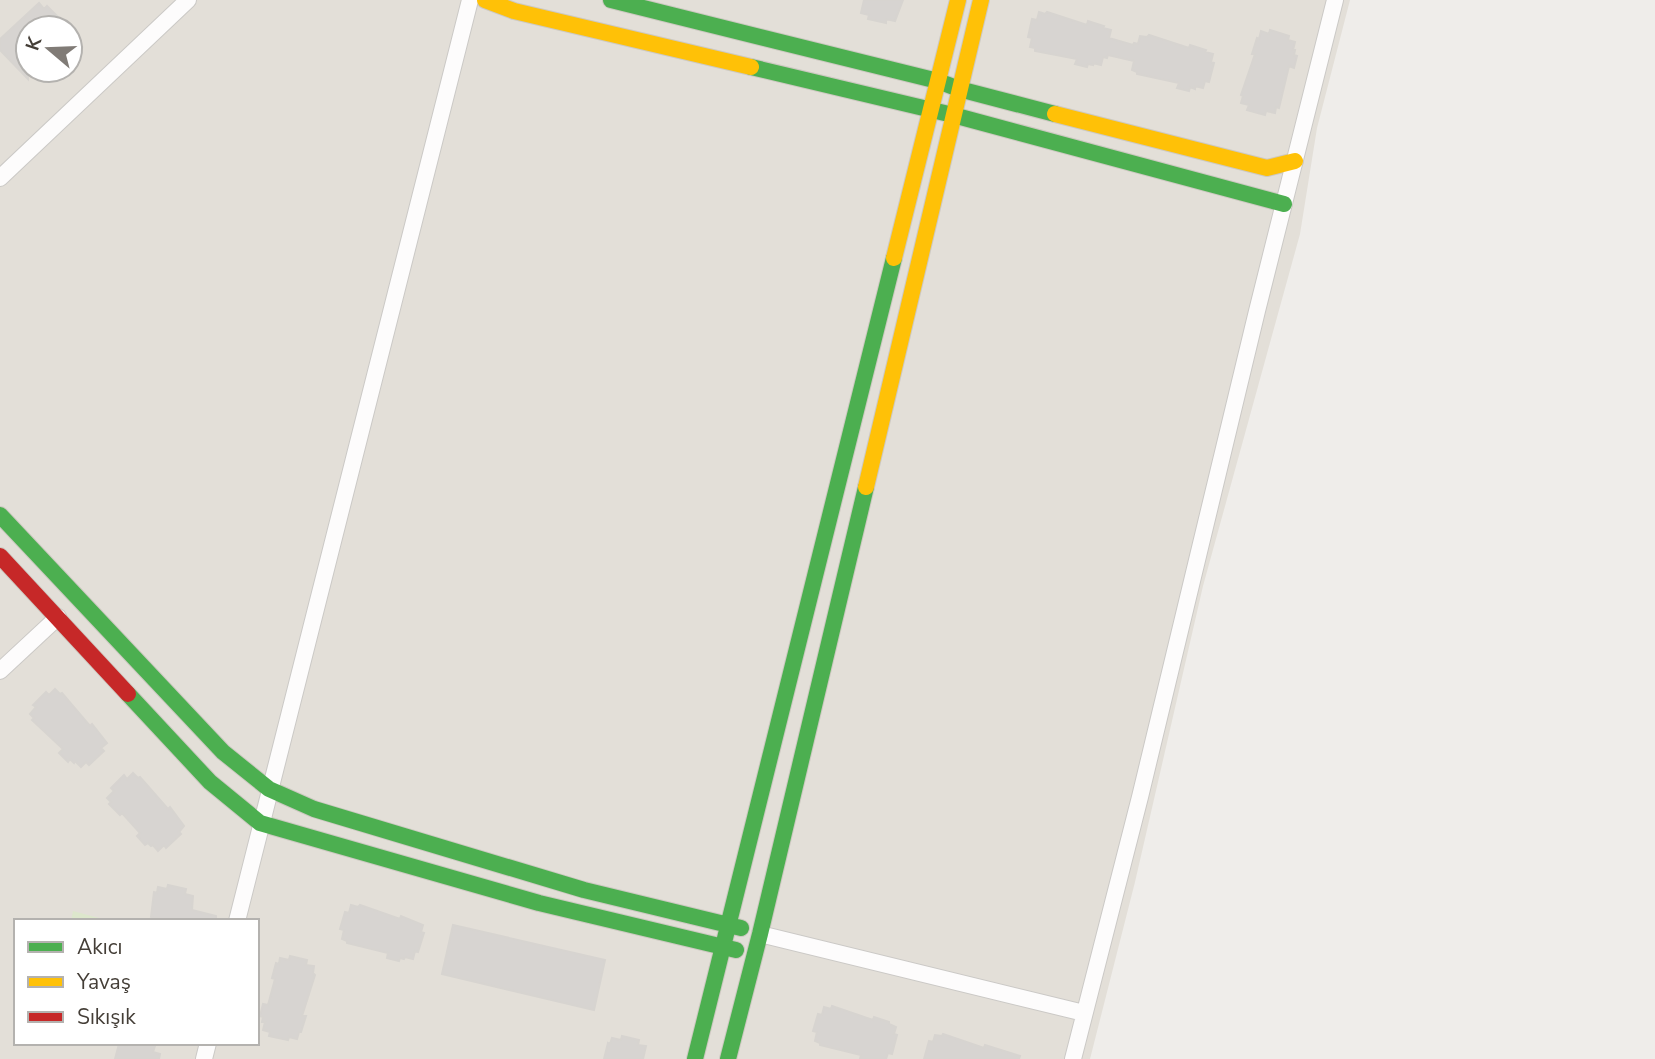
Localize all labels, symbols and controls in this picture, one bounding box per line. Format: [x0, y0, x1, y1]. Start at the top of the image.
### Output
north arrow [14, 14, 84, 84]
text: K [20, 32, 49, 54]
legend [14, 919, 259, 1045]
text: Akıcı [77, 933, 122, 961]
text: Yavaş [76, 968, 131, 996]
text: Sıkışık [77, 1003, 136, 1031]

